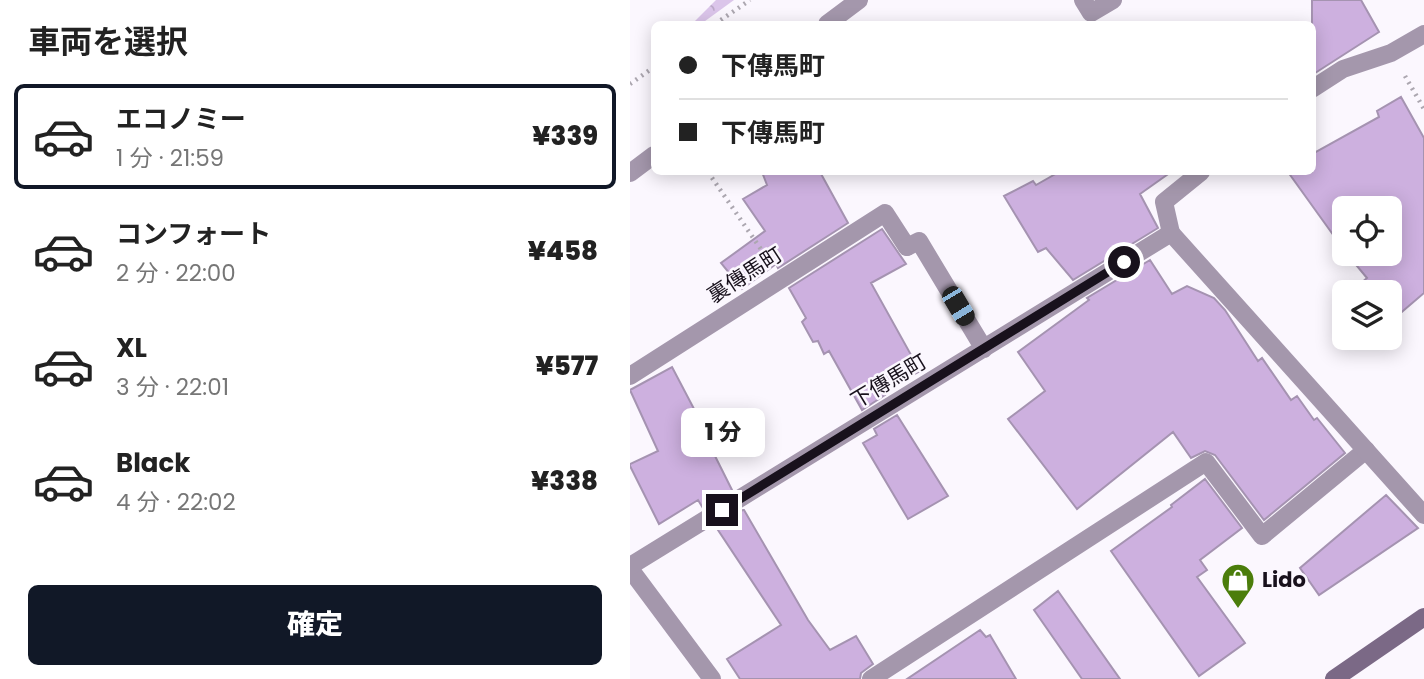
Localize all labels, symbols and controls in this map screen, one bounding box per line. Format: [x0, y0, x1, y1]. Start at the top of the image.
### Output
text: 車両を選択 [28, 19, 188, 64]
text: 下傳馬町 [721, 48, 825, 84]
text: エコノミー [116, 101, 246, 137]
icon: car [32, 105, 95, 168]
text: 下傳馬町 [721, 115, 825, 151]
text: ¥339 [532, 118, 598, 154]
text: 1 分 · 21:59 [116, 142, 224, 174]
map controls [1332, 196, 1402, 350]
button: locate [1332, 196, 1402, 266]
text: コンフォート [116, 216, 271, 252]
icon: car [32, 220, 95, 283]
text: ¥458 [528, 233, 598, 269]
street label: 裏傳馬町 [702, 240, 788, 310]
route start [1108, 246, 1140, 278]
text: 2 分 · 22:00 [116, 257, 236, 289]
button: layers [1332, 280, 1402, 350]
car [939, 283, 978, 329]
text: XL [116, 330, 147, 366]
icon: car [32, 335, 95, 398]
street label: 下傳馬町 [845, 347, 932, 415]
text: ¥577 [536, 348, 598, 384]
text: 3 分 · 22:01 [116, 371, 229, 403]
callout: 1 分 [680, 408, 764, 458]
text: 1 分 [705, 416, 741, 448]
text: Black [116, 445, 190, 481]
icon: car [32, 450, 95, 513]
text: ¥338 [531, 463, 598, 499]
text: 4 分 · 22:02 [116, 486, 236, 518]
route end [706, 494, 738, 526]
shop icon: Lido [1219, 561, 1257, 610]
place label: Lido [1262, 565, 1306, 594]
button: 確定 [28, 585, 602, 665]

